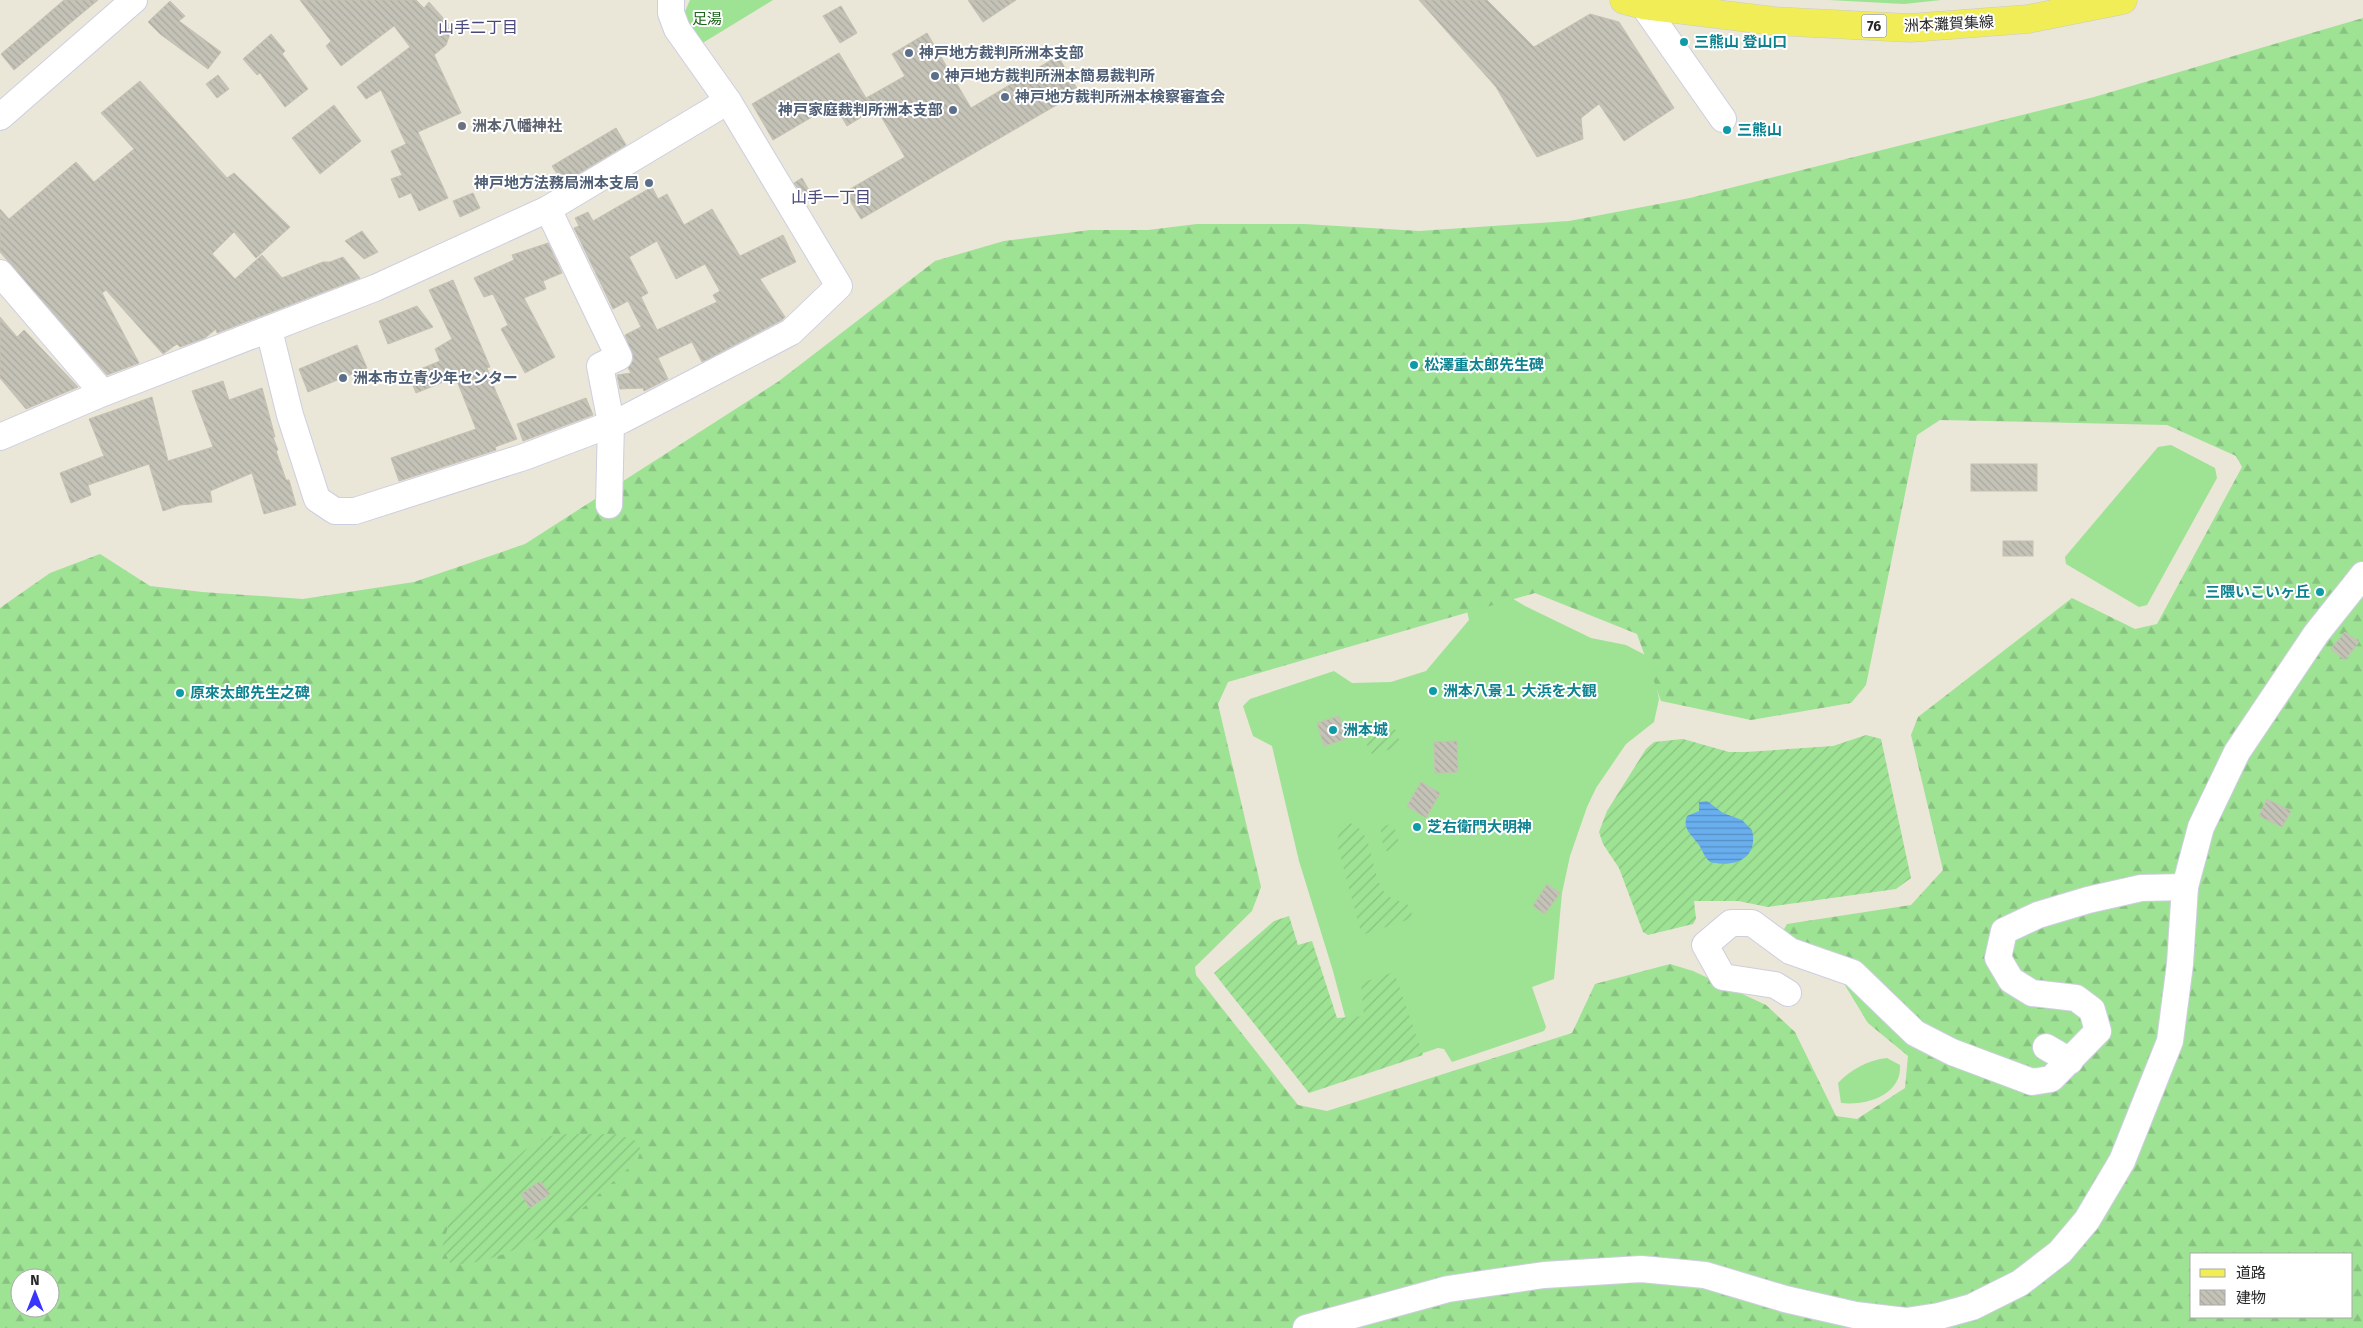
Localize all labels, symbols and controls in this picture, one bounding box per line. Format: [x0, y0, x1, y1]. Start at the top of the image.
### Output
park label: 足湯 [692, 10, 722, 28]
street label: 洲本灘賀集線 [1904, 13, 1994, 35]
road number: 76 [1862, 15, 1886, 38]
district label: 山手二丁目 [438, 18, 518, 37]
place label: 三熊山 登山口 [1694, 33, 1788, 51]
marker: 三熊山 登山口 [1678, 36, 1690, 48]
place label: 神戸地方裁判所洲本支部 [918, 44, 1084, 62]
marker: 神戸地方裁判所洲本支部 [903, 47, 915, 59]
place label: 神戸地方裁判所洲本簡易裁判所 [944, 67, 1155, 85]
marker: 神戸地方裁判所洲本簡易裁判所 [929, 70, 941, 82]
place label: 神戸地方裁判所洲本検察審査会 [1014, 88, 1225, 106]
marker: 神戸地方裁判所洲本検察審査会 [999, 91, 1011, 103]
place label: 神戸家庭裁判所洲本支部 [777, 101, 943, 119]
marker: 神戸家庭裁判所洲本支部 [947, 104, 959, 116]
place label: 洲本八幡神社 [472, 117, 562, 135]
marker: 洲本八幡神社 [456, 120, 468, 132]
place label: 三熊山 [1737, 121, 1782, 139]
marker: 三熊山 [1721, 124, 1733, 136]
place label: 神戸地方法務局洲本支局 [473, 174, 639, 192]
marker: 神戸地方法務局洲本支局 [643, 177, 655, 189]
district label: 山手一丁目 [791, 188, 871, 207]
place label: 松澤重太郎先生碑 [1424, 356, 1544, 374]
marker: 松澤重太郎先生碑 [1408, 359, 1420, 371]
place label: 洲本市立青少年センター [353, 369, 518, 387]
marker: 洲本市立青少年センター [337, 372, 349, 384]
place label: 三隈いこいヶ丘 [2205, 583, 2310, 601]
marker: 三隈いこいヶ丘 [2314, 586, 2326, 598]
place label: 洲本八景１ 大浜を大観 [1443, 682, 1597, 700]
place label: 原來太郎先生之碑 [190, 684, 310, 702]
marker: 洲本八景１ 大浜を大観 [1427, 685, 1439, 697]
marker: 原來太郎先生之碑 [174, 687, 186, 699]
place label: 洲本城 [1343, 721, 1388, 739]
marker: 洲本城 [1327, 724, 1339, 736]
place label: 芝右衛門大明神 [1427, 818, 1532, 836]
marker: 芝右衛門大明神 [1411, 821, 1423, 833]
legend [2190, 1253, 2353, 1318]
text: 道路 [2236, 1264, 2266, 1282]
north arrow [10, 1268, 60, 1318]
text: N [30, 1272, 40, 1289]
text: 建物 [2236, 1289, 2266, 1307]

